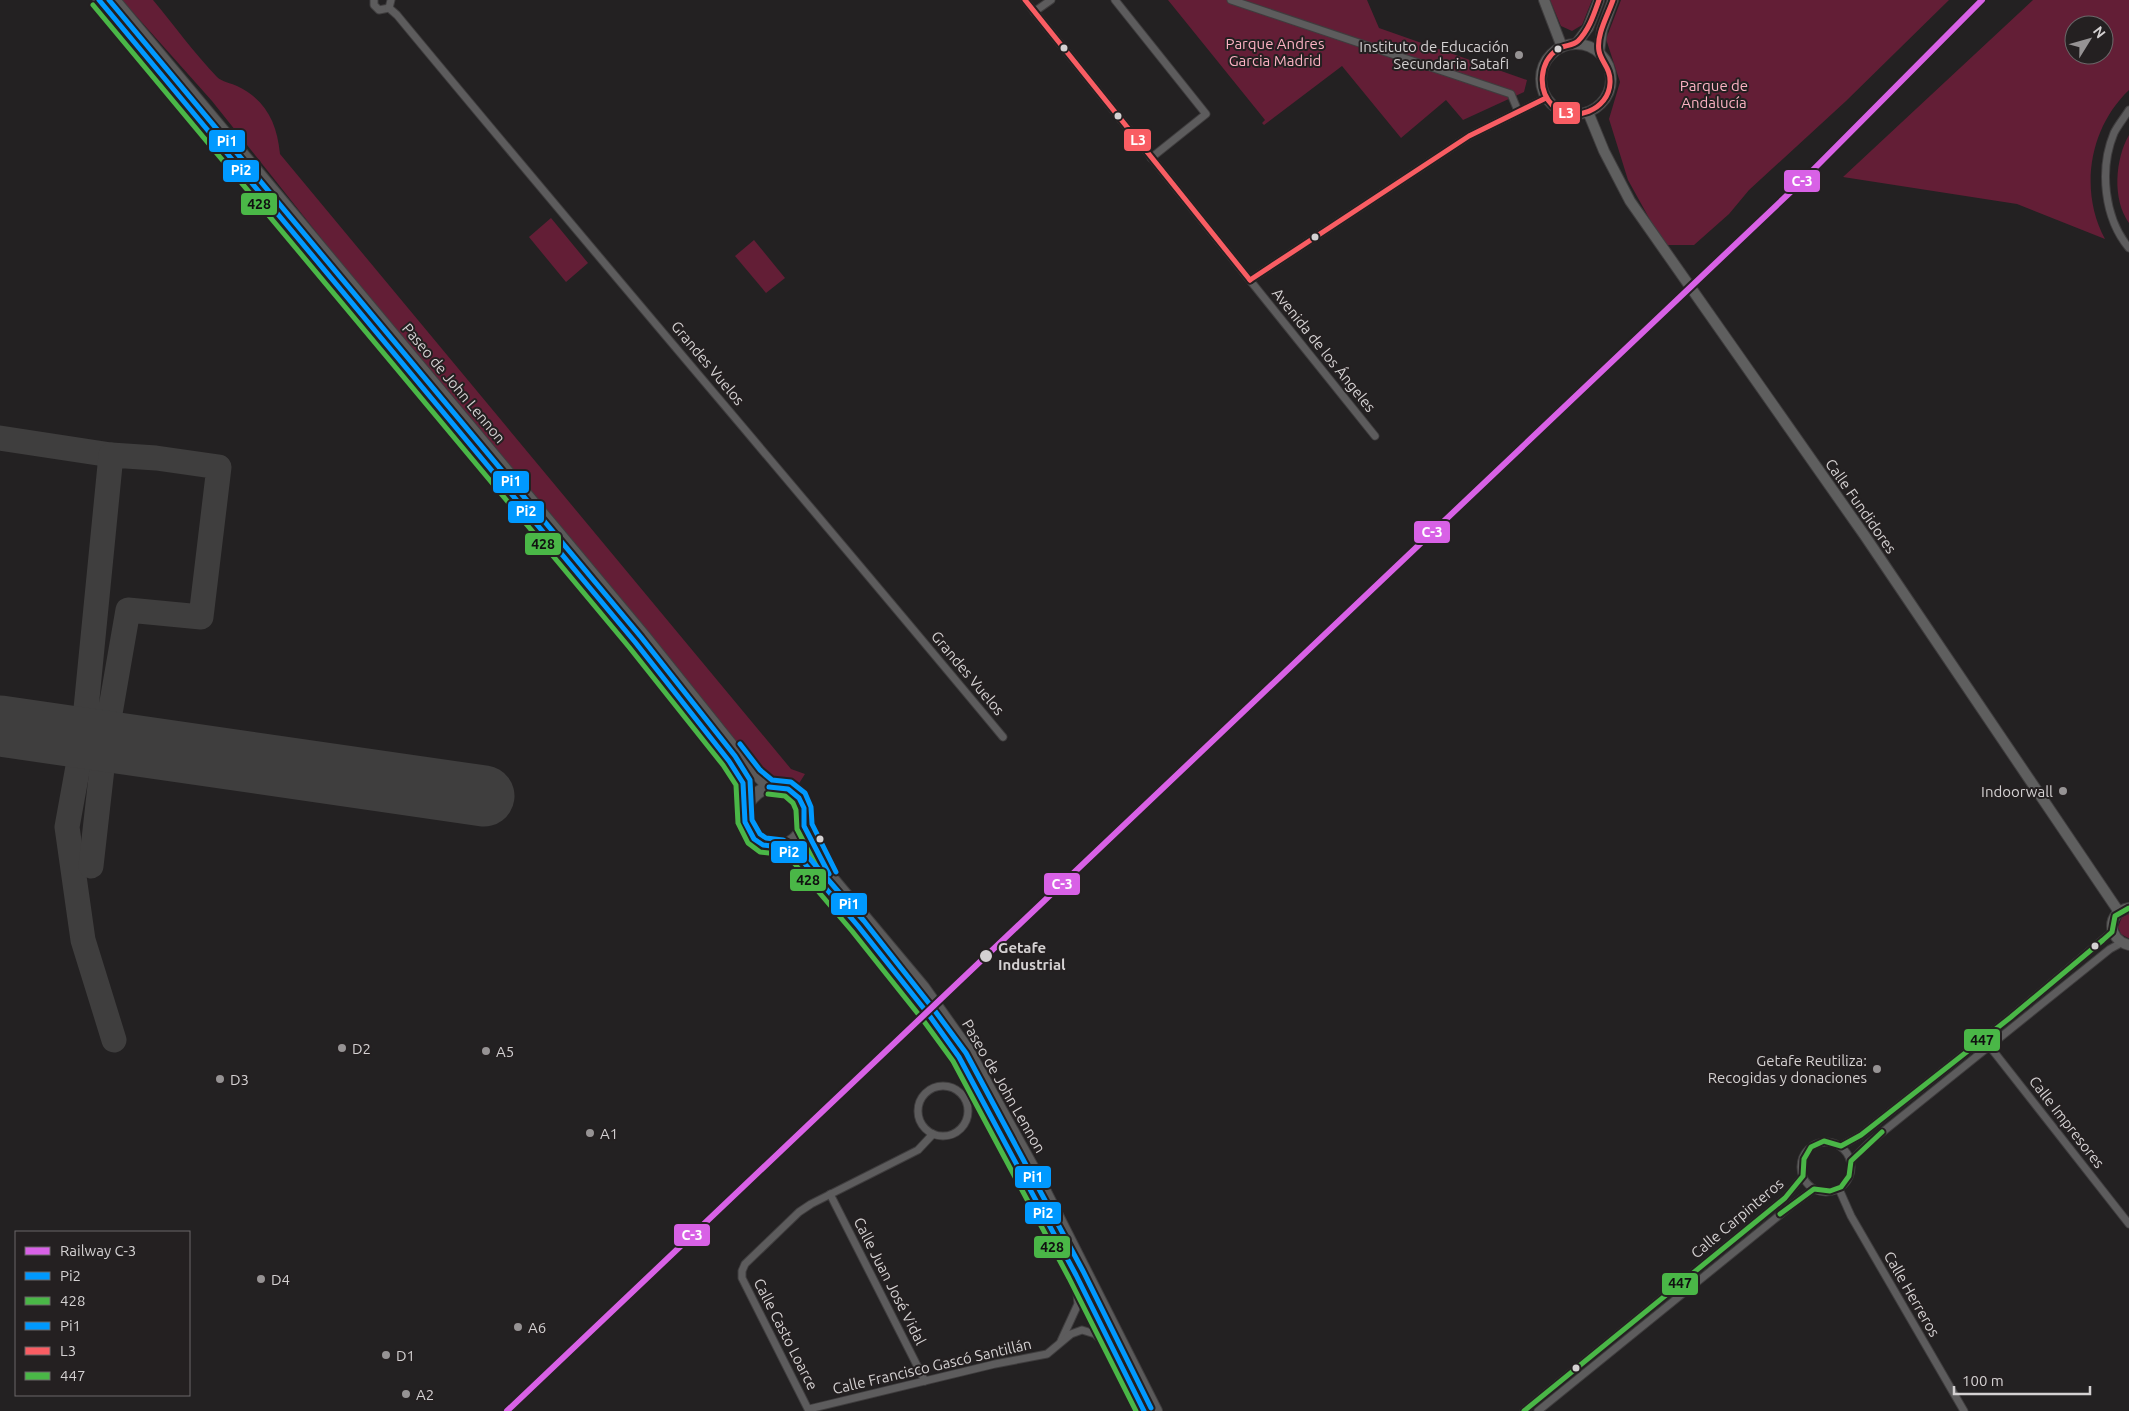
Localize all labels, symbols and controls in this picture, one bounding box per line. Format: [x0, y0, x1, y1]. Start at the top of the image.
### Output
north arrow [2064, 15, 2114, 65]
text: N [2090, 23, 2109, 41]
park label: Parque Andres Garcia Madrid [1226, 35, 1324, 69]
place label: Instituto de Educación Secundaria Satafi [1359, 38, 1509, 72]
unlabelled marker [1059, 43, 1069, 53]
unlabelled marker [1553, 44, 1563, 54]
marker: Instituto de Educación Secundaria Satafi [1513, 49, 1525, 61]
park label: Parque de Andalucía [1680, 77, 1748, 111]
line badge: L3 [1552, 101, 1581, 125]
text: L3 [1558, 105, 1574, 121]
unlabelled marker [1113, 111, 1123, 121]
line badge: L3 [1123, 128, 1152, 152]
line badge: Pi1 [208, 129, 246, 153]
text: L3 [1130, 132, 1146, 148]
text: Pi1 [217, 133, 237, 149]
line badge: Pi2 [222, 159, 260, 183]
text: Pi2 [231, 162, 251, 178]
line badge: C-3 [1783, 169, 1821, 193]
text: C-3 [1791, 173, 1813, 189]
line badge: 428 [240, 192, 278, 216]
text: 428 [247, 196, 271, 212]
unlabelled marker [1310, 232, 1320, 242]
street label: Avenida de los Ángeles [1269, 285, 1379, 415]
street label: Grandes Vuelos [668, 318, 748, 408]
street label: Paseo de John Lennon [399, 320, 509, 446]
street label: Calle Fundidores [1822, 455, 1900, 557]
line badge: Pi1 [492, 470, 530, 494]
text: Pi1 [501, 473, 521, 489]
line badge: Pi2 [507, 500, 545, 524]
text: Pi2 [516, 503, 536, 519]
line badge: C-3 [1413, 520, 1451, 544]
text: C-3 [1421, 524, 1443, 540]
line badge: 428 [524, 532, 562, 556]
text: 428 [531, 536, 555, 552]
street label: Grandes Vuelos [928, 628, 1008, 718]
place label: Indoorwall [1981, 783, 2053, 800]
marker: Indoorwall [2057, 785, 2069, 797]
unlabelled marker [815, 834, 825, 844]
line badge: Pi2 [770, 840, 808, 864]
text: Pi2 [779, 844, 799, 860]
line badge: 428 [789, 868, 827, 892]
text: 428 [796, 872, 820, 888]
line badge: C-3 [1043, 872, 1081, 896]
text: C-3 [1051, 876, 1073, 892]
line badge: Pi1 [830, 892, 868, 916]
text: Pi1 [839, 896, 859, 912]
place label: Getafe Industrial [998, 939, 1066, 973]
unlabelled marker [2090, 941, 2100, 951]
marker: Getafe Industrial [978, 948, 994, 964]
street label: Paseo de John Lennon [959, 1016, 1049, 1156]
line badge: 447 [1963, 1028, 2001, 1052]
text: 447 [1970, 1032, 1994, 1048]
place label: D2 [352, 1040, 371, 1057]
marker: D2 [336, 1042, 348, 1054]
place label: A5 [496, 1043, 514, 1060]
marker: A5 [480, 1045, 492, 1057]
place label: Getafe Reutiliza: Recogidas y donaciones [1708, 1052, 1867, 1086]
marker: Getafe Reutiliza: Recogidas y donaciones [1871, 1063, 1883, 1075]
place label: D3 [230, 1071, 249, 1088]
marker: D3 [214, 1073, 226, 1085]
street label: Calle Impresores [2026, 1073, 2108, 1171]
place label: A1 [600, 1125, 618, 1142]
marker: A1 [584, 1127, 596, 1139]
line badge: Pi1 [1014, 1165, 1052, 1189]
text: Pi1 [1023, 1169, 1043, 1185]
street label: Calle Carpinteros [1687, 1174, 1787, 1262]
line badge: Pi2 [1024, 1201, 1062, 1225]
text: Pi2 [1033, 1205, 1053, 1221]
street label: Calle Juan José Vidal [851, 1214, 930, 1348]
line badge: C-3 [673, 1223, 711, 1247]
text: C-3 [681, 1227, 703, 1243]
legend [15, 1231, 190, 1396]
line badge: 428 [1033, 1235, 1071, 1259]
text: 428 [1040, 1239, 1064, 1255]
text: Railway C-3 [60, 1242, 136, 1259]
street label: Calle Herreros [1881, 1248, 1943, 1340]
text: Pi2 [60, 1267, 81, 1284]
place label: D4 [271, 1271, 290, 1288]
line badge: 447 [1661, 1272, 1699, 1296]
marker: D4 [255, 1273, 267, 1285]
street label: Calle Casto Loarce [751, 1275, 821, 1393]
text: 447 [1668, 1275, 1692, 1291]
text: 428 [60, 1292, 85, 1309]
text: Pi1 [60, 1317, 81, 1334]
place label: A6 [528, 1319, 546, 1336]
marker: A6 [512, 1321, 524, 1333]
street label: Calle Francisco Gascó Santillán [831, 1335, 1033, 1397]
text: L3 [60, 1342, 76, 1359]
place label: D1 [396, 1347, 415, 1364]
marker: D1 [380, 1349, 392, 1361]
unlabelled marker [1571, 1363, 1581, 1373]
scale bar [1954, 1364, 2090, 1396]
text: 447 [60, 1367, 85, 1384]
text: 100 m [1962, 1372, 2004, 1389]
place label: A2 [416, 1386, 434, 1403]
marker: A2 [400, 1388, 412, 1400]

